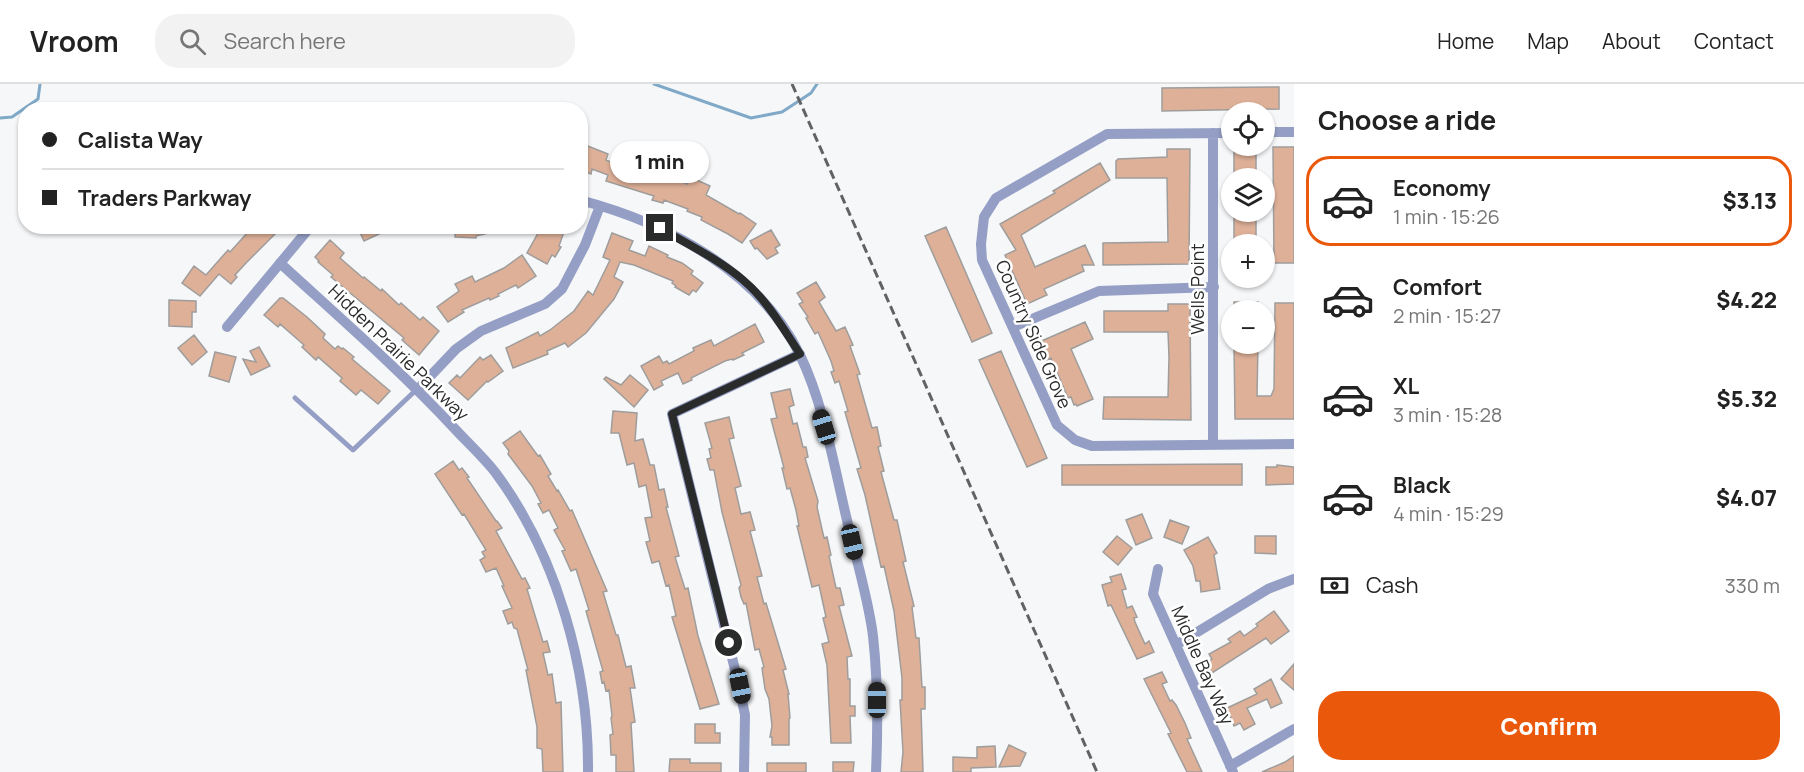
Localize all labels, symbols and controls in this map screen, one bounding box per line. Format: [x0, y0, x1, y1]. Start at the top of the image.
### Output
search box [155, 14, 575, 68]
text: Vroom [30, 22, 119, 60]
icon: search [176, 25, 209, 58]
text: Search here [224, 26, 346, 56]
text: Home [1437, 27, 1494, 55]
text: Map [1527, 27, 1569, 55]
text: About [1602, 27, 1661, 55]
text: Contact [1694, 27, 1774, 55]
text: Choose a ride [1318, 101, 1496, 138]
map controls [1221, 102, 1275, 354]
button: locate [1221, 102, 1275, 156]
text: Calista Way [78, 125, 203, 155]
callout: 1 min [610, 141, 710, 183]
text: 1 min [634, 148, 685, 175]
button: layers [1221, 168, 1275, 222]
text: Economy [1393, 173, 1491, 203]
icon: car [1321, 174, 1375, 228]
text: Traders Parkway [78, 183, 251, 213]
text: $3.13 [1723, 186, 1777, 216]
text: 1 min · 15:26 [1393, 203, 1500, 230]
route end [646, 214, 673, 241]
button: + [1221, 234, 1275, 288]
street label: Wells Point [1185, 243, 1209, 335]
street label: Country Side Grove [990, 256, 1078, 412]
text: Comfort [1393, 272, 1482, 302]
icon: car [1321, 273, 1375, 327]
street label: Hidden Prairie Parkway [324, 279, 475, 426]
text: $4.22 [1716, 285, 1777, 315]
button: − [1221, 300, 1275, 354]
text: 2 min · 15:27 [1393, 302, 1501, 329]
text: XL [1393, 371, 1419, 401]
icon: car [1321, 372, 1375, 426]
text: $5.32 [1717, 384, 1777, 414]
text: 3 min · 15:28 [1393, 401, 1502, 428]
car [810, 407, 838, 447]
text: Black [1393, 470, 1450, 500]
icon: car [1321, 471, 1375, 525]
text: $4.07 [1716, 483, 1777, 513]
text: 4 min · 15:29 [1393, 500, 1504, 527]
car [839, 522, 865, 562]
icon: cash [1318, 569, 1351, 602]
text: Cash [1366, 570, 1419, 600]
text: 330 m [1725, 572, 1780, 599]
street label: Middle Bay Way [1166, 602, 1240, 729]
route start [715, 629, 742, 656]
car [728, 667, 752, 705]
car [868, 682, 886, 718]
button: Confirm [1318, 691, 1780, 760]

